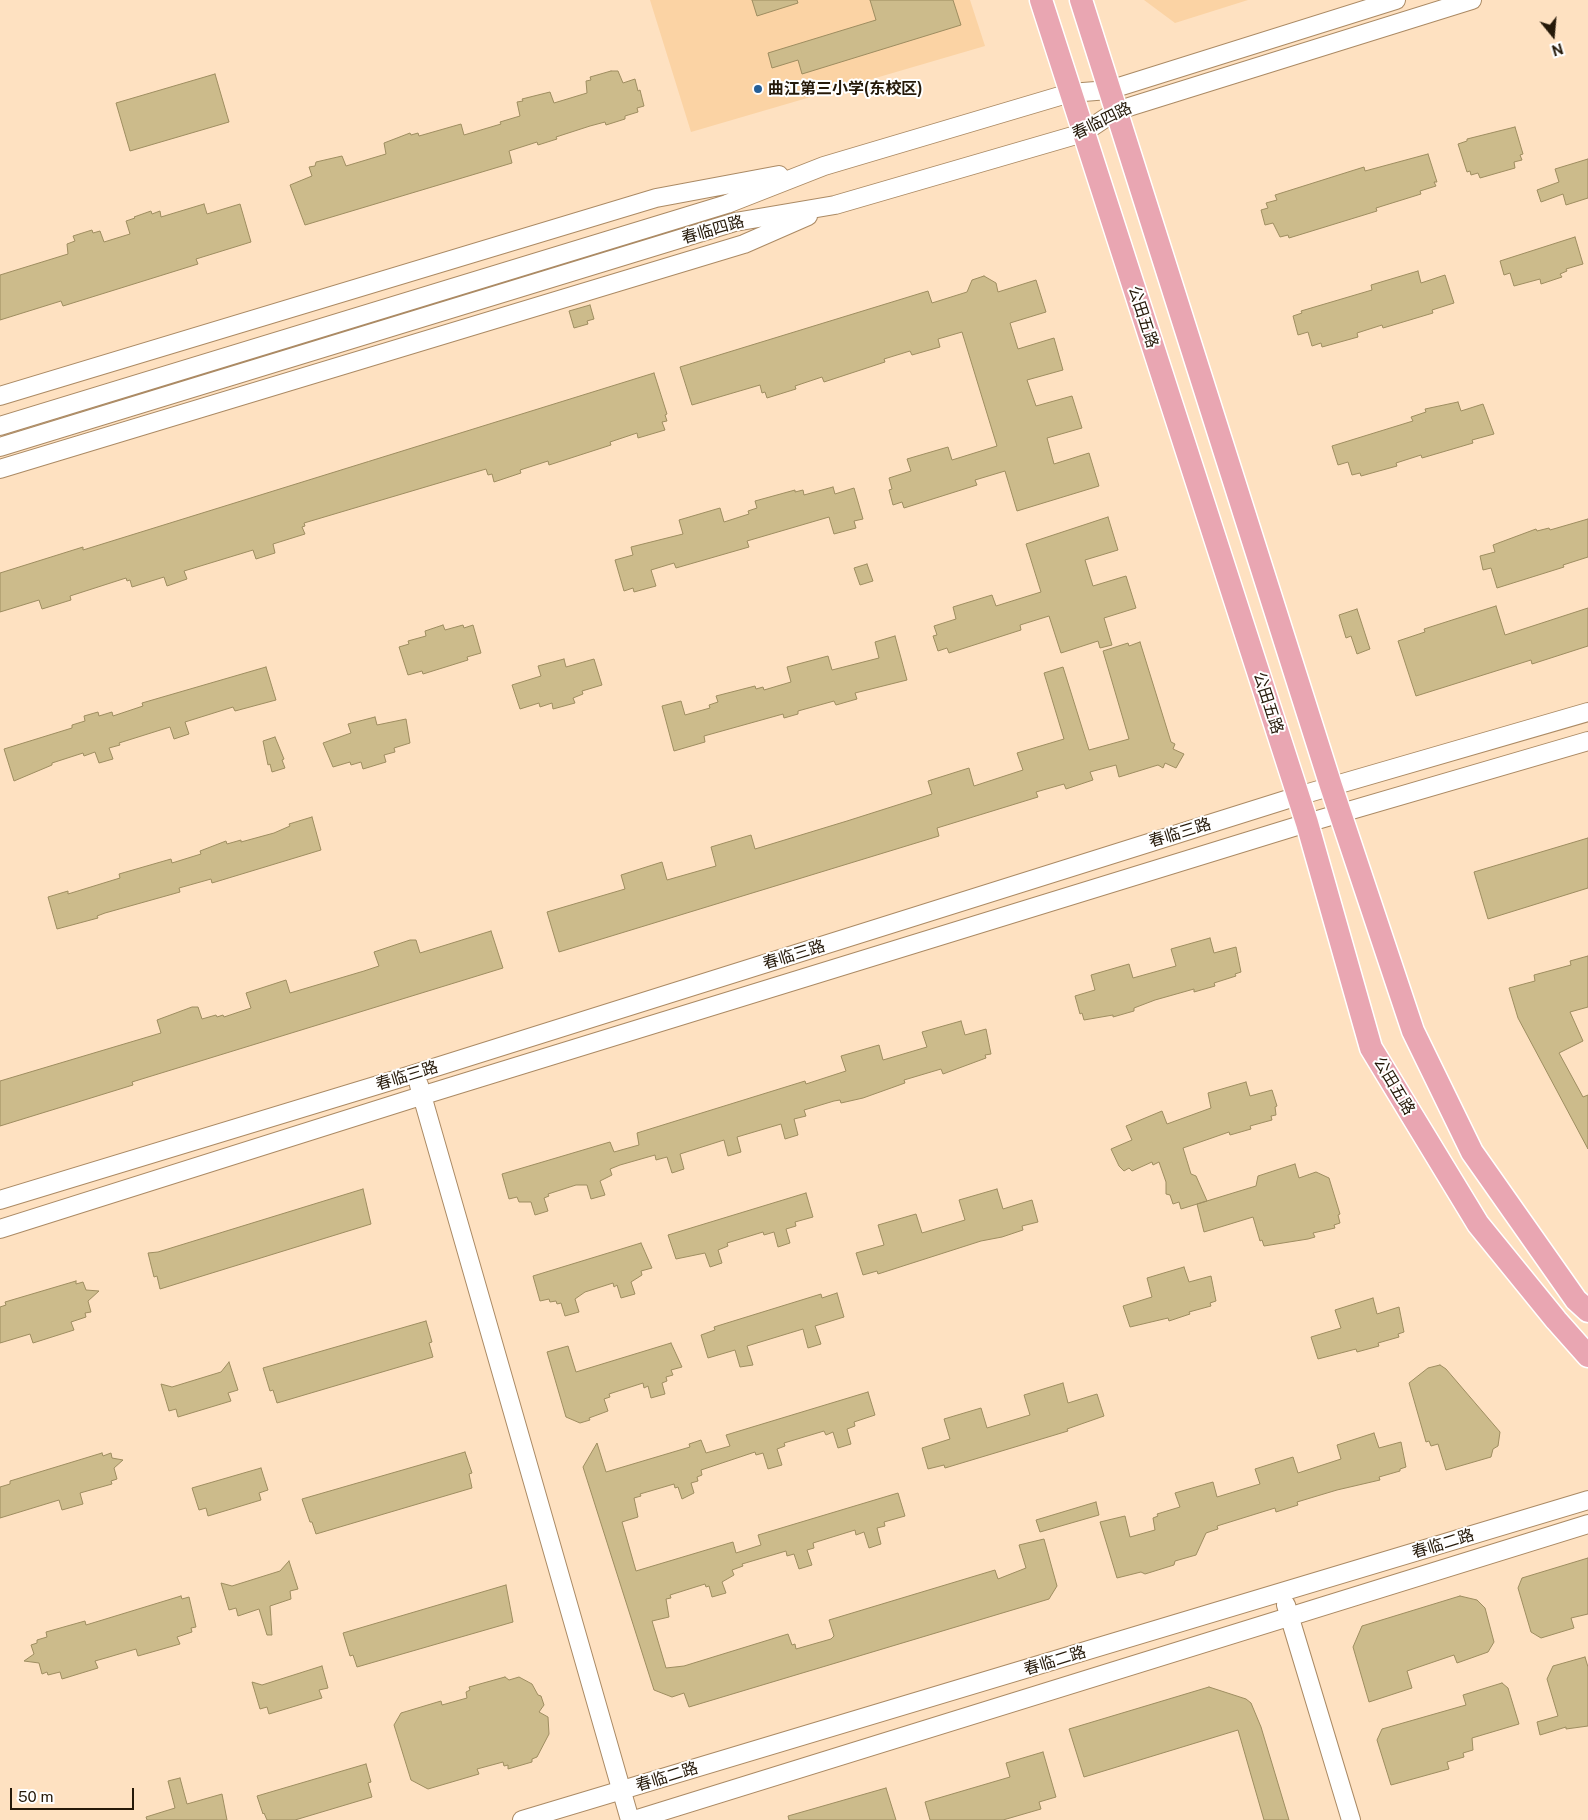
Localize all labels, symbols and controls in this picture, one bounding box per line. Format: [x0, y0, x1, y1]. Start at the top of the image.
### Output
north arrow [1528, 10, 1578, 60]
text: N [1550, 40, 1565, 59]
place label: 曲江第三小学(东校区) [768, 79, 923, 99]
marker: 曲江第三小学(东校区) [752, 83, 764, 95]
street label: 春临四路 [1069, 98, 1135, 144]
street label: 春临四路 [680, 212, 746, 248]
street label: 公田五路 [1124, 284, 1162, 350]
street label: 公田五路 [1249, 670, 1287, 736]
street label: 春临三路 [1147, 814, 1213, 852]
street label: 春临三路 [761, 936, 827, 974]
street label: 公田五路 [1369, 1054, 1419, 1118]
street label: 春临三路 [374, 1057, 440, 1095]
street label: 春临二路 [1410, 1525, 1476, 1563]
street label: 春临二路 [1022, 1642, 1088, 1680]
street label: 春临二路 [634, 1758, 700, 1796]
scale bar [12, 1778, 136, 1810]
text: 50 m [18, 1788, 53, 1805]

